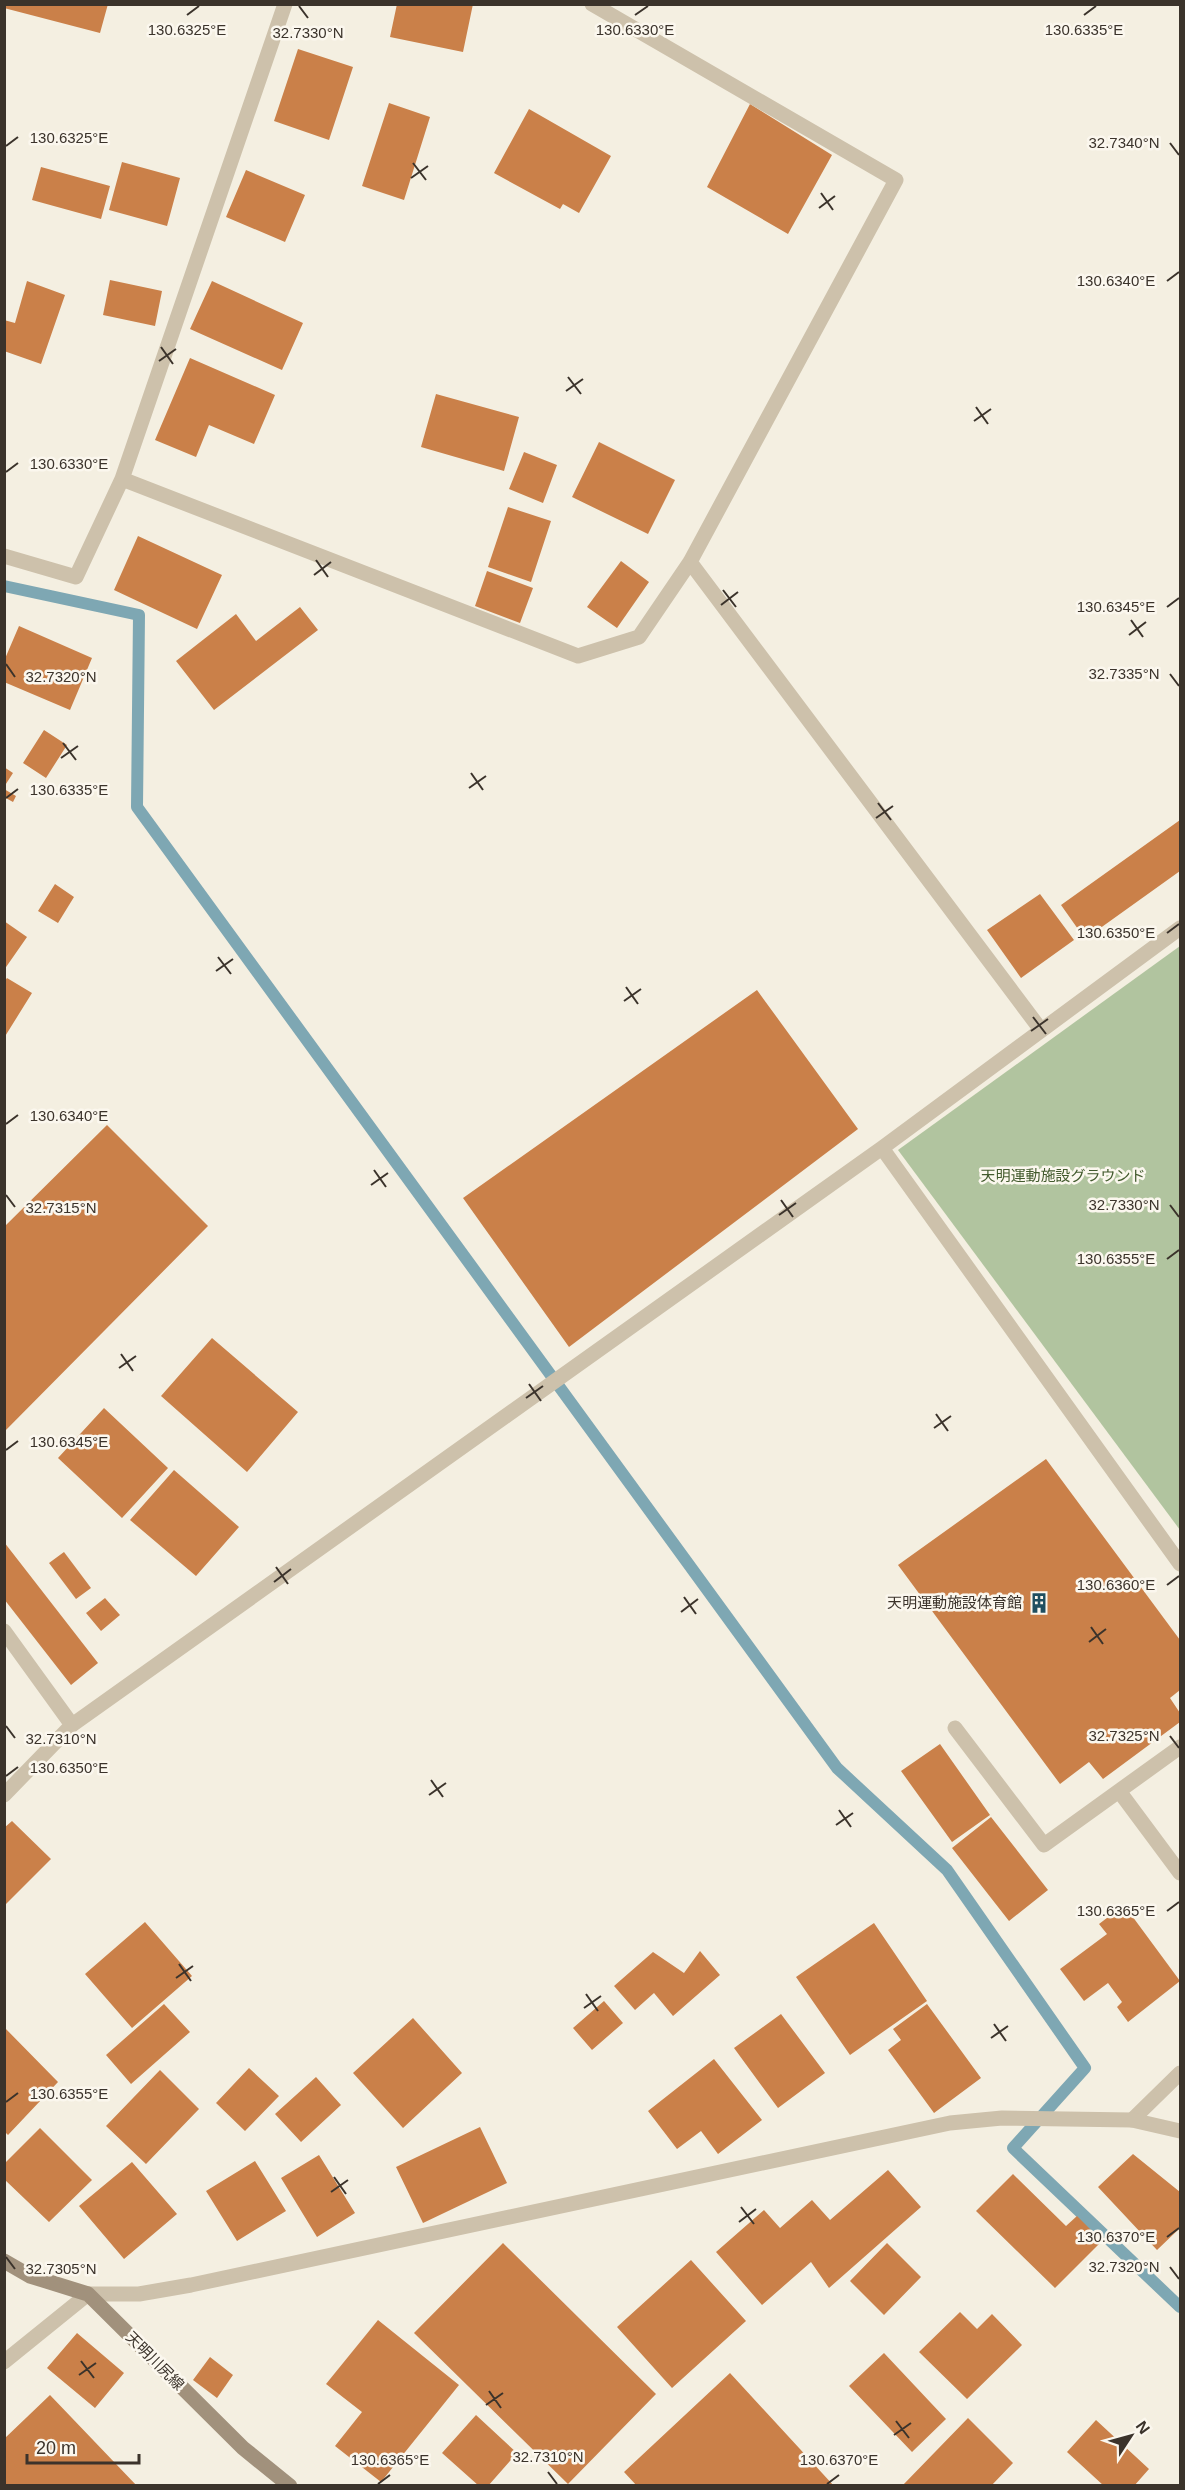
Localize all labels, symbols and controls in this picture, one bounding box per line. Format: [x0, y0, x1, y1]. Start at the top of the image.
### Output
text: 130.6325°E [148, 21, 226, 38]
text: 130.6330°E [596, 21, 674, 38]
text: 130.6335°E [1045, 21, 1123, 38]
text: 32.7330°N [272, 24, 344, 41]
text: 130.6325°E [30, 129, 108, 146]
text: 32.7340°N [1088, 134, 1160, 151]
text: 130.6340°E [1077, 272, 1155, 289]
text: 130.6330°E [30, 455, 108, 472]
text: 130.6345°E [1077, 598, 1155, 615]
text: 32.7335°N [1088, 665, 1160, 682]
text: 32.7320°N [25, 668, 97, 685]
text: 130.6335°E [30, 781, 108, 798]
text: 130.6350°E [1077, 924, 1155, 941]
text: 130.6340°E [30, 1107, 108, 1124]
park label: 天明運動施設グラウンド [980, 1167, 1146, 1184]
text: 32.7330°N [1088, 1196, 1160, 1213]
text: 32.7315°N [25, 1199, 97, 1216]
text: 130.6355°E [1077, 1250, 1155, 1267]
text: 130.6345°E [30, 1433, 108, 1450]
text: 130.6360°E [1077, 1576, 1155, 1593]
building icon: 天明運動施設体育館 [1027, 1591, 1051, 1615]
place label: 天明運動施設体育館 [887, 1594, 1022, 1611]
text: 32.7325°N [1088, 1727, 1160, 1744]
text: 32.7310°N [25, 1730, 97, 1747]
text: 130.6350°E [30, 1759, 108, 1776]
text: 130.6365°E [1077, 1902, 1155, 1919]
text: 130.6355°E [30, 2085, 108, 2102]
text: 130.6370°E [1077, 2228, 1155, 2245]
text: 32.7320°N [1088, 2258, 1160, 2275]
text: 32.7305°N [25, 2260, 97, 2277]
street label: 天明川尻線 [123, 2328, 188, 2393]
north arrow [1101, 2406, 1161, 2466]
text: N [1132, 2418, 1153, 2437]
scale bar [27, 2427, 140, 2465]
text: 20 m [36, 2438, 76, 2458]
text: 32.7310°N [512, 2448, 584, 2465]
text: 130.6365°E [351, 2451, 429, 2468]
text: 130.6370°E [800, 2451, 878, 2468]

